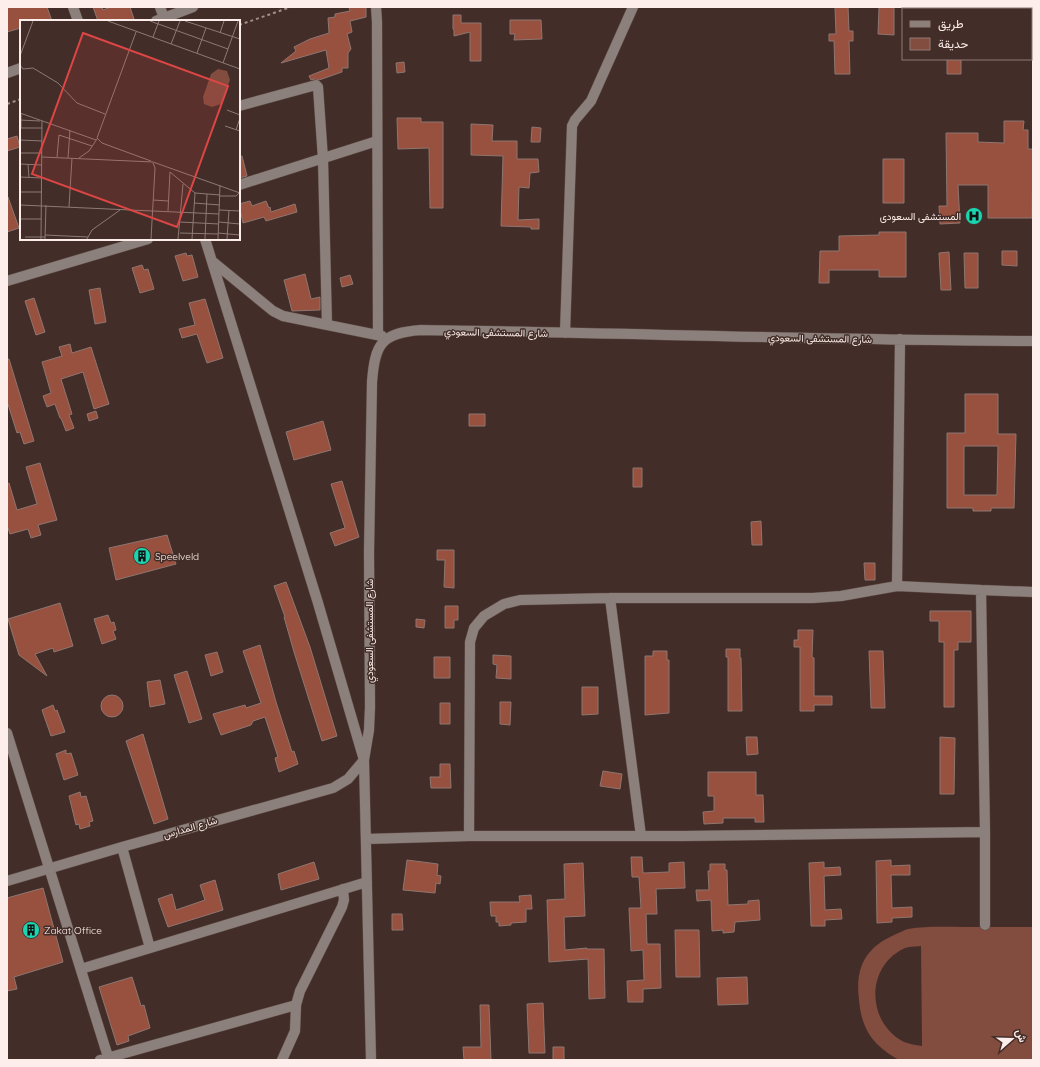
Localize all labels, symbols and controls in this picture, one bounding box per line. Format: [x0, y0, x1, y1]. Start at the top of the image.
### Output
legend [902, 8, 1032, 60]
text: طريق [938, 16, 964, 32]
inset map [20, 20, 240, 240]
text: حديقة [938, 36, 968, 51]
hospital icon: المستشفى السعودى [964, 206, 984, 226]
place label: المستشفى السعودى [880, 210, 961, 223]
street label: شارع المستشفى السعودي [444, 325, 548, 342]
street label: شارع المستشفى السعودي [768, 331, 872, 348]
building icon: Speelveld [132, 546, 152, 566]
place label: Speelveld [155, 550, 199, 563]
street label: شارع المستشفى السعودي [363, 579, 378, 683]
street label: شارع المدارس [161, 814, 219, 841]
building icon: Zakat Office [21, 920, 41, 940]
place label: Zakat Office [44, 924, 102, 937]
north arrow [992, 1019, 1032, 1059]
text: ش [1013, 1027, 1030, 1044]

